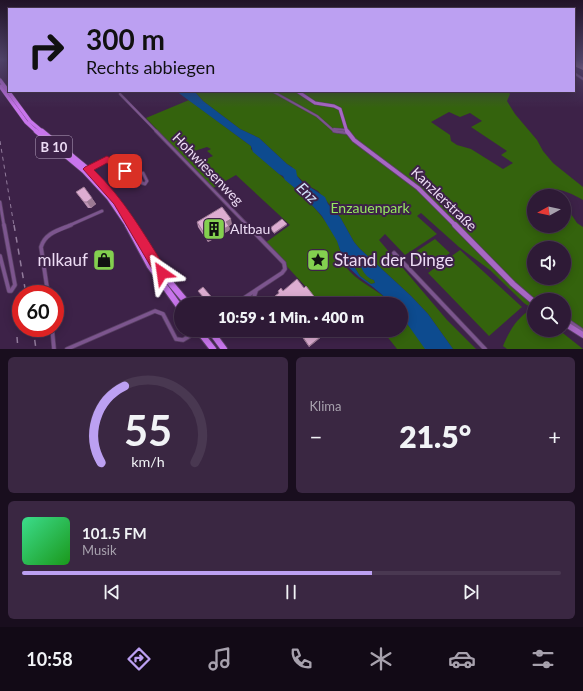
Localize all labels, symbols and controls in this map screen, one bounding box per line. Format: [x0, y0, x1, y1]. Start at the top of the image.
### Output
text: 300 m [86, 22, 165, 56]
icon: right [20, 24, 72, 76]
text: Rechts abbiegen [86, 56, 215, 78]
street label: Hohwiesenweg [169, 129, 247, 209]
road number: B 10 [36, 136, 72, 158]
pin [108, 154, 142, 188]
icon: arrive [114, 160, 136, 182]
street label: Kanzlerstraße [408, 163, 481, 234]
water label: Enz [293, 178, 322, 207]
north arrow [527, 189, 571, 233]
map controls [527, 189, 571, 337]
park label: Enzauenpark [330, 199, 410, 216]
building icon: Altbau [201, 216, 227, 242]
place label: Altbau [230, 220, 270, 237]
button: sound [527, 241, 571, 285]
shop icon: mlkauf [91, 247, 117, 273]
place icon: Stand der Dinge [305, 247, 331, 273]
place label: mlkauf [37, 249, 88, 270]
place label: Stand der Dinge [334, 249, 453, 270]
position arrow [141, 252, 183, 294]
speed limit sign: 60 [12, 285, 64, 337]
button: search [527, 293, 571, 337]
text: 10:59 · 1 Min. · 400 m [218, 308, 364, 326]
text: Klima [310, 398, 341, 414]
text: 55 [124, 405, 172, 455]
text: 21.5° [399, 418, 471, 454]
text: − [310, 423, 322, 450]
text: + [548, 423, 561, 450]
text: km/h [131, 453, 164, 470]
text: 101.5 FM [82, 524, 147, 542]
text: Musik [82, 542, 117, 558]
icon: previous [101, 581, 123, 603]
icon: pause [280, 581, 302, 603]
icon: next [460, 581, 482, 603]
icon: directions [125, 645, 153, 673]
icon: music [206, 645, 234, 673]
icon: phone [287, 645, 315, 673]
icon: climate [367, 645, 395, 673]
icon: car [448, 645, 476, 673]
icon: filters [529, 645, 557, 673]
text: 10:58 [26, 648, 73, 670]

